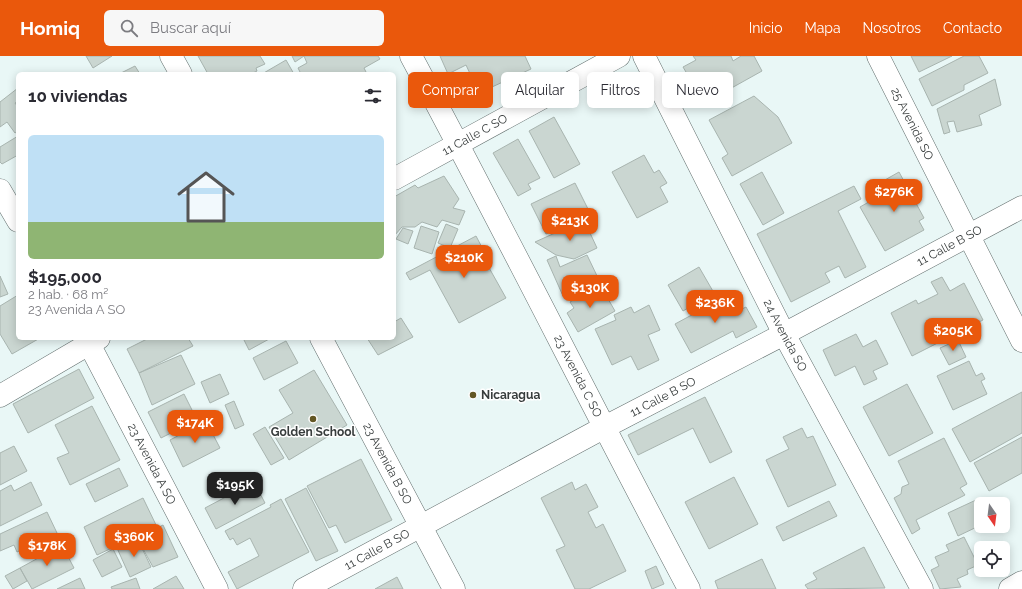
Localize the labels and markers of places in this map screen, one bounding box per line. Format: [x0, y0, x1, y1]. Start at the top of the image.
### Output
pin: $276K [866, 179, 922, 213]
pin: $213K [542, 208, 598, 242]
pin: $210K [436, 245, 492, 279]
pin: $130K [562, 275, 618, 309]
pin: $236K [687, 290, 743, 324]
pin: $205K [925, 318, 981, 352]
place label: Nicaragua [481, 388, 540, 402]
marker: Nicaragua [468, 390, 478, 400]
pin: $174K [167, 410, 223, 444]
marker: Golden School [308, 414, 318, 424]
place label: Golden School [271, 425, 355, 439]
pin: $195K [207, 472, 263, 506]
pin: $360K [106, 524, 162, 558]
pin: $178K [19, 533, 75, 567]

